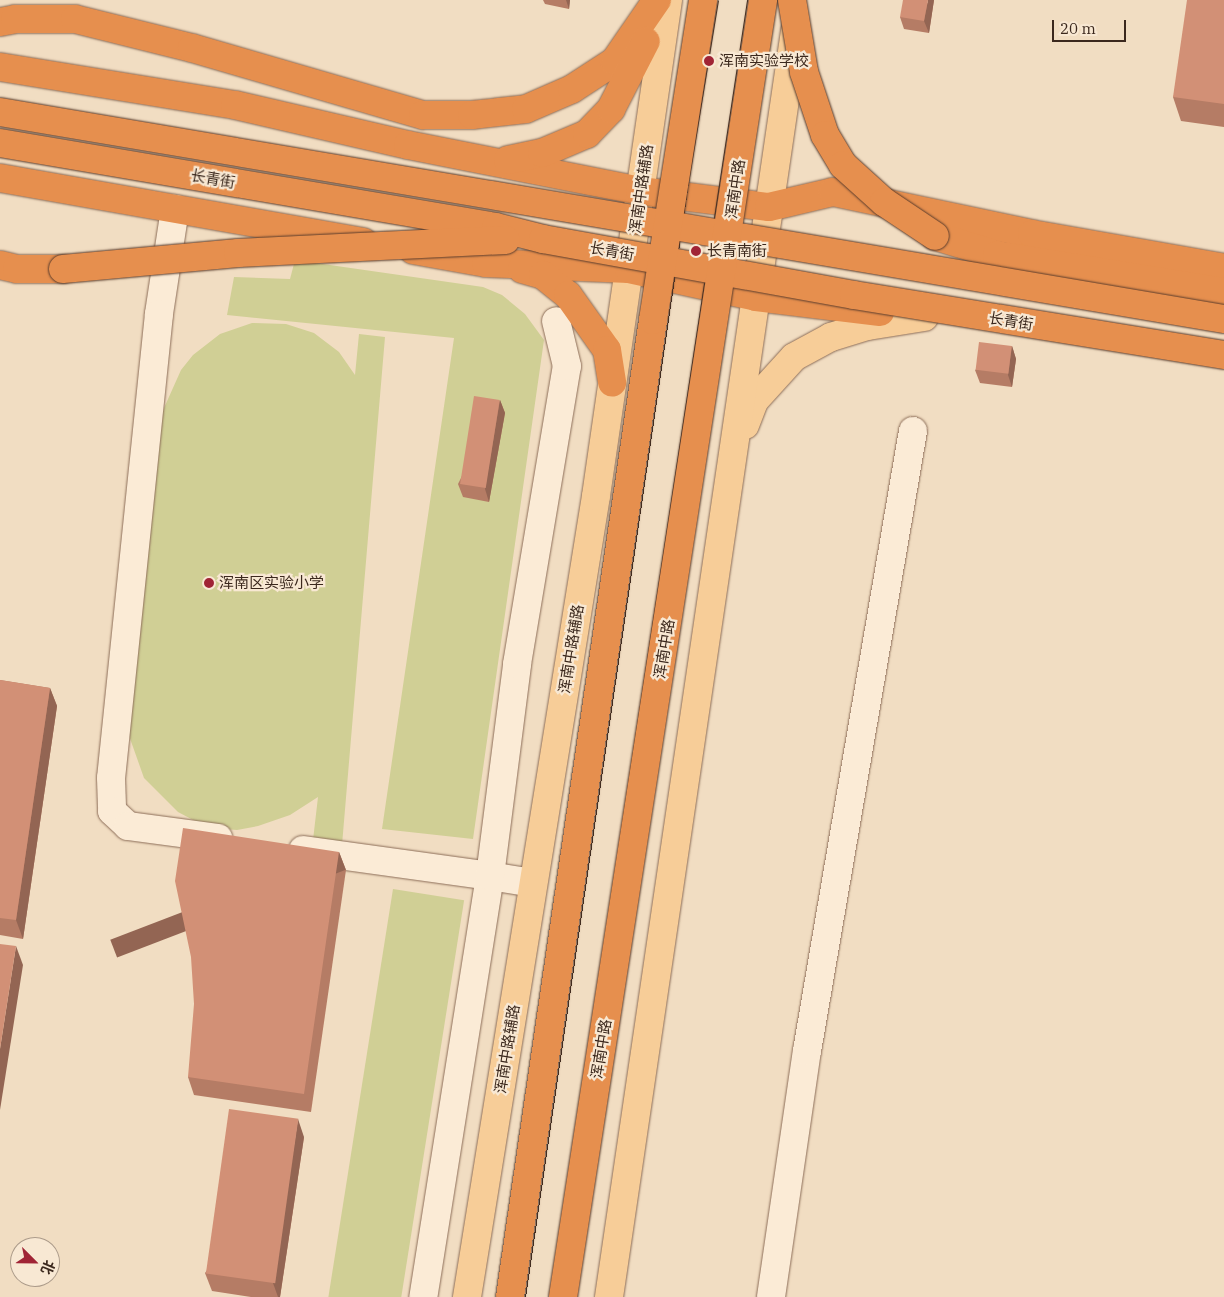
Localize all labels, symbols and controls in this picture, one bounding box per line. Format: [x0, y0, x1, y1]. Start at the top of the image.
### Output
scale bar [1054, 10, 1128, 42]
text: 20 m [1060, 19, 1096, 38]
place label: 浑南实验学校 [719, 52, 809, 70]
marker: 浑南实验学校 [703, 55, 715, 67]
street label: 浑南中路辅路 [626, 143, 656, 235]
street label: 浑南中路 [722, 158, 748, 220]
street label: 长青街 [189, 166, 237, 192]
street label: 长青街 [588, 238, 636, 264]
place label: 长青南街 [707, 242, 767, 260]
marker: 长青南街 [689, 244, 703, 258]
street label: 长青街 [987, 309, 1035, 333]
place label: 浑南区实验小学 [219, 574, 324, 592]
marker: 浑南区实验小学 [203, 577, 215, 589]
street label: 浑南中路辅路 [555, 603, 587, 695]
street label: 浑南中路 [650, 618, 678, 680]
street label: 浑南中路辅路 [491, 1003, 523, 1095]
street label: 浑南中路 [587, 1018, 615, 1080]
north arrow [10, 1237, 60, 1287]
text: 北 [37, 1258, 59, 1277]

